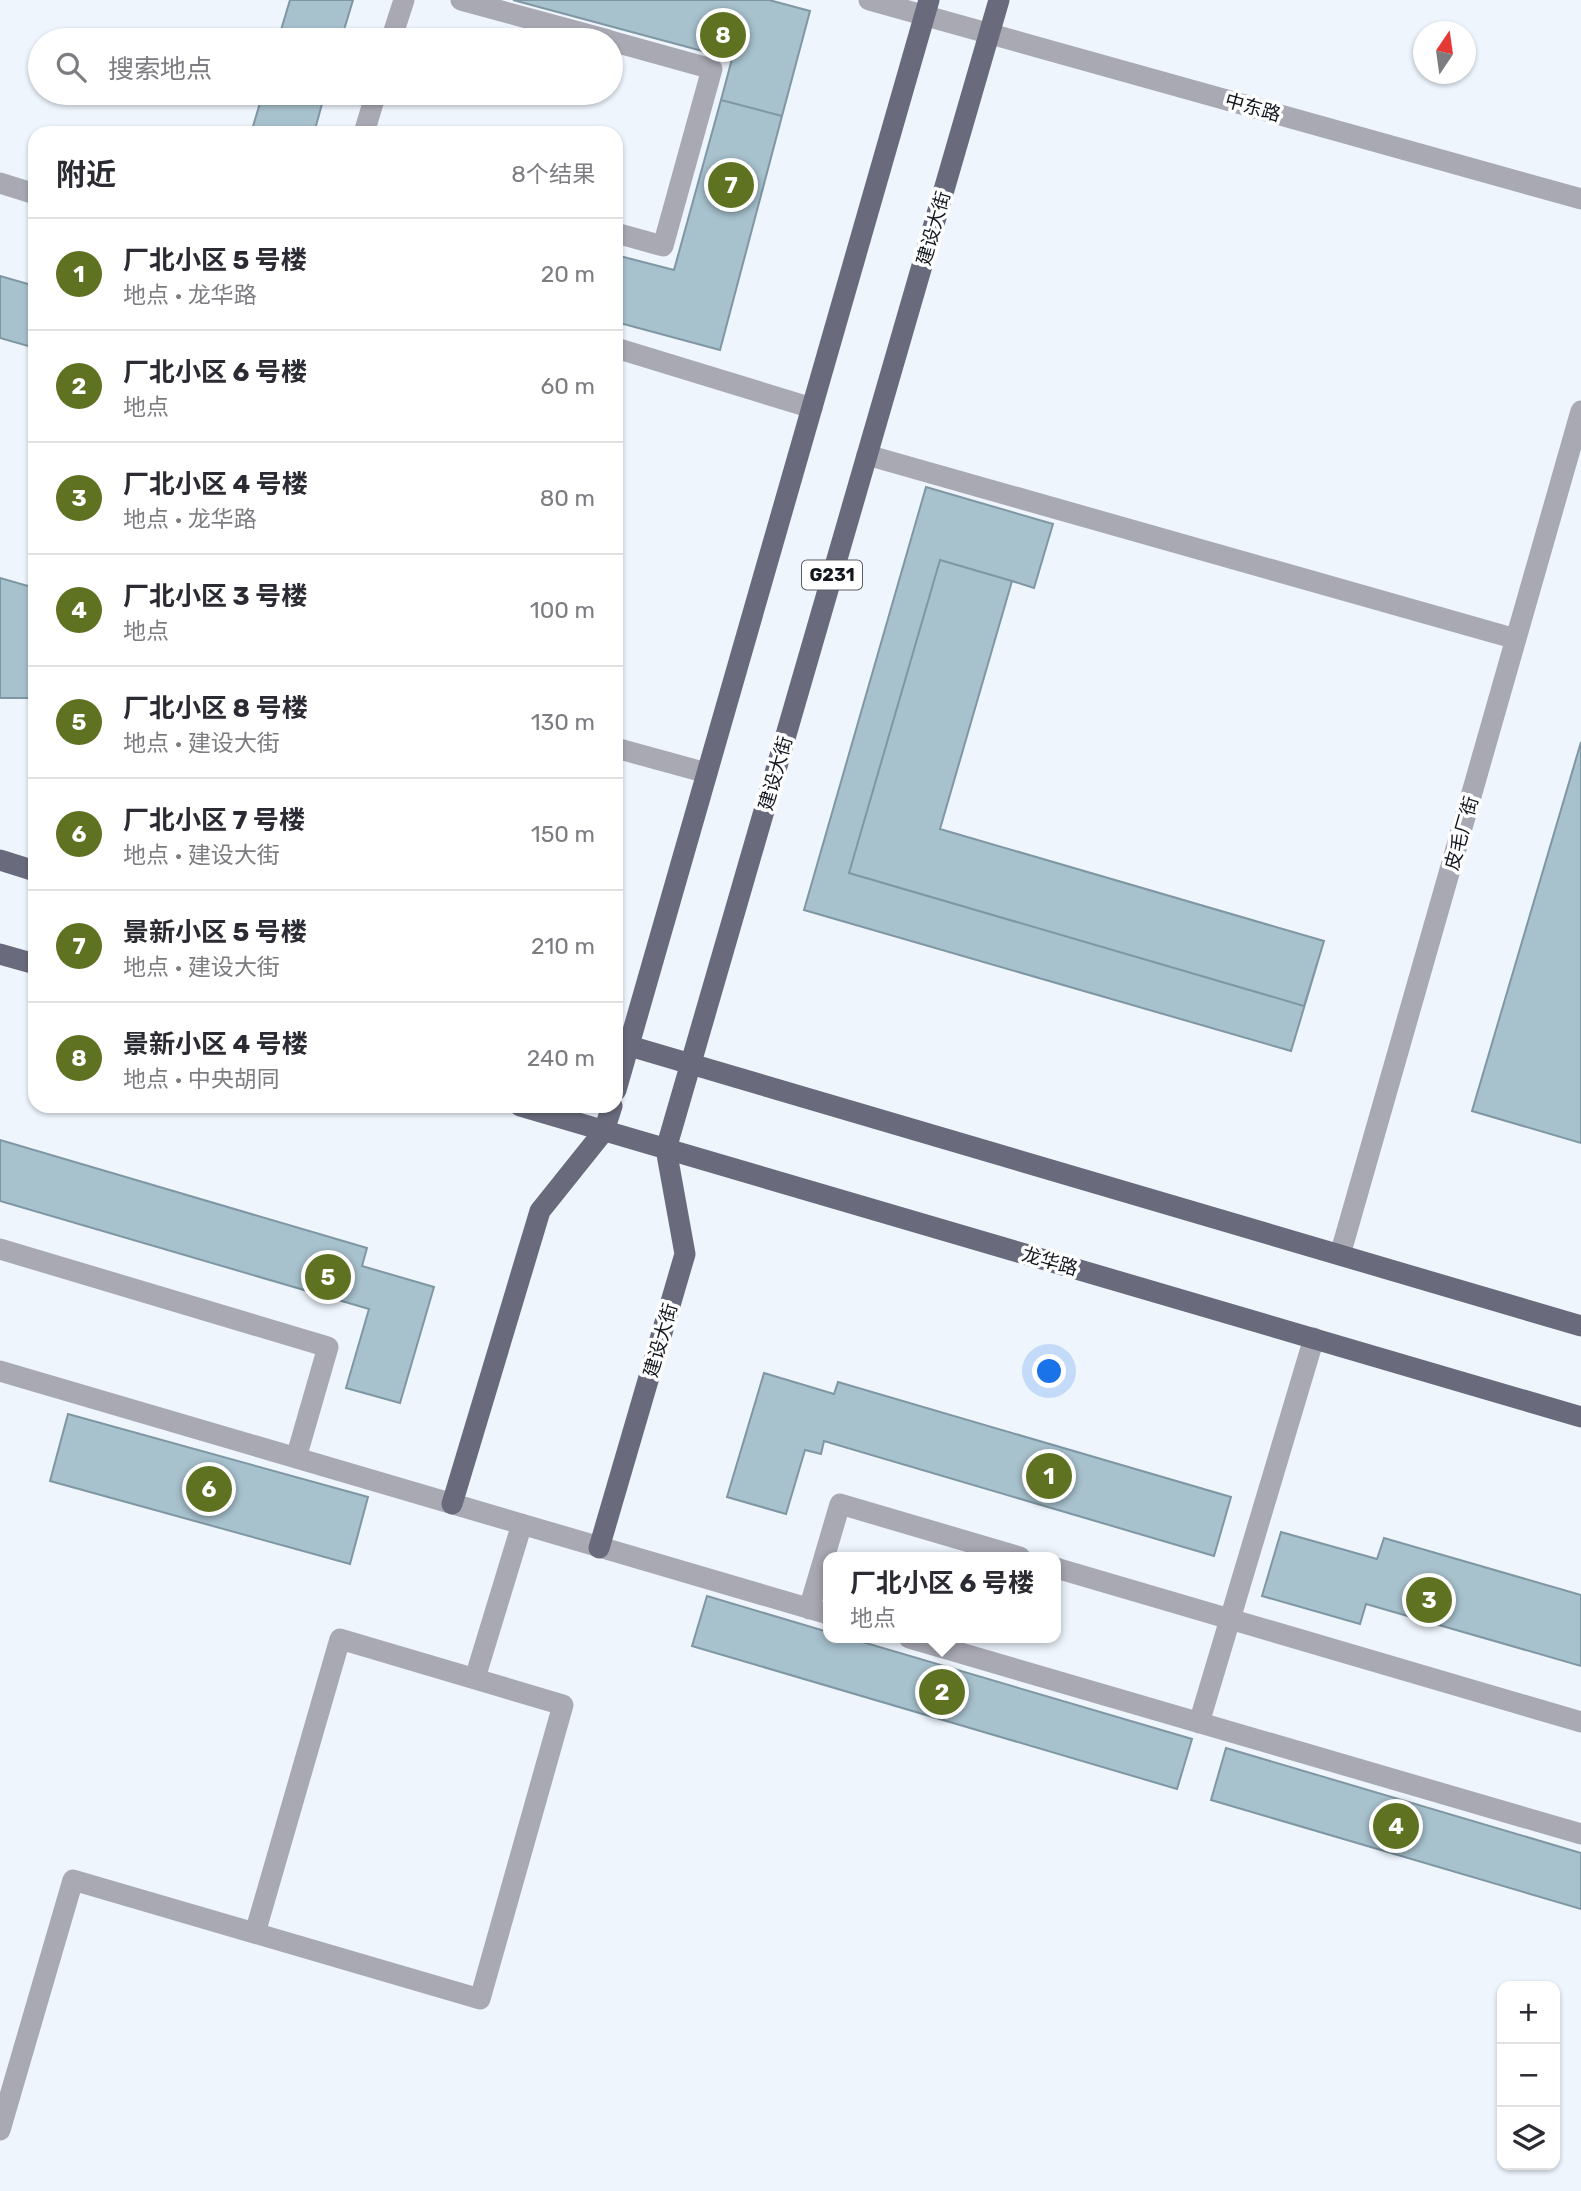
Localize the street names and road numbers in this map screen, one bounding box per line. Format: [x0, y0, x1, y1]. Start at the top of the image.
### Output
street label: 中东路 [1222, 89, 1283, 126]
street label: 建设大街 [912, 188, 955, 268]
road number: G231 [802, 560, 862, 590]
street label: 建设大街 [754, 733, 797, 813]
street label: 皮毛厂街 [1440, 793, 1483, 873]
street label: 龙华路 [1019, 1243, 1080, 1280]
street label: 建设大街 [639, 1300, 682, 1380]

